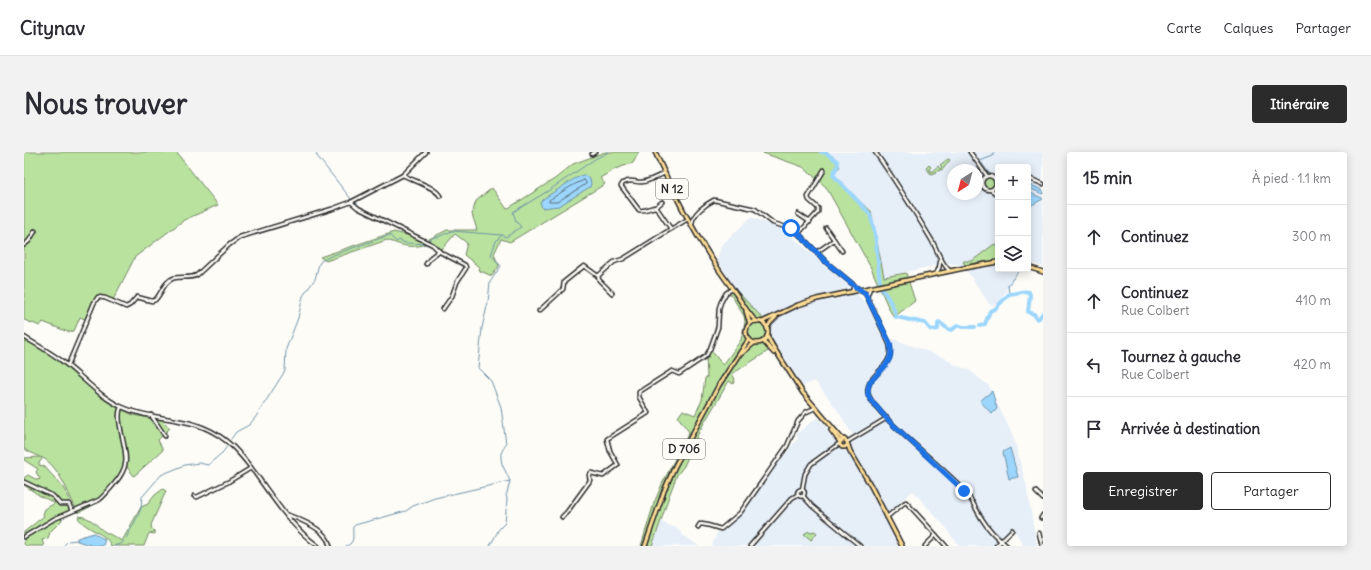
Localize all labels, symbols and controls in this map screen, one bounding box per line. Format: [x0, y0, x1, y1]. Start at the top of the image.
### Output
text: Citynav [20, 16, 85, 40]
text: Carte [1167, 19, 1201, 37]
text: Calques [1223, 19, 1273, 37]
text: Partager [1295, 19, 1351, 37]
button: Itinéraire [1252, 85, 1347, 123]
text: Nous trouver [24, 86, 187, 122]
north arrow [947, 164, 983, 200]
map controls [995, 164, 1031, 272]
button: + [995, 164, 1031, 200]
text: 15 min [1083, 167, 1132, 189]
text: À pied · 1.1 km [1252, 170, 1331, 187]
road number: N 12 [656, 179, 688, 199]
button: − [995, 200, 1031, 236]
route start [782, 219, 800, 237]
icon: ahead [1083, 226, 1105, 248]
text: Continuez [1121, 227, 1189, 246]
text: 300 m [1292, 228, 1331, 245]
button: layers [995, 236, 1031, 272]
text: Continuez [1121, 283, 1189, 302]
icon: ahead [1083, 290, 1105, 312]
text: 410 m [1295, 292, 1331, 309]
text: Rue Colbert [1121, 302, 1189, 319]
text: Tournez à gauche [1121, 347, 1241, 366]
icon: left [1083, 354, 1105, 376]
text: 420 m [1293, 356, 1331, 373]
text: Rue Colbert [1121, 366, 1189, 383]
icon: arrive [1083, 418, 1105, 440]
text: Arrivée à destination [1121, 419, 1260, 438]
road number: D 706 [663, 439, 705, 459]
button: Enregistrer [1083, 472, 1203, 510]
button: Partager [1211, 472, 1331, 510]
route end [955, 482, 973, 500]

